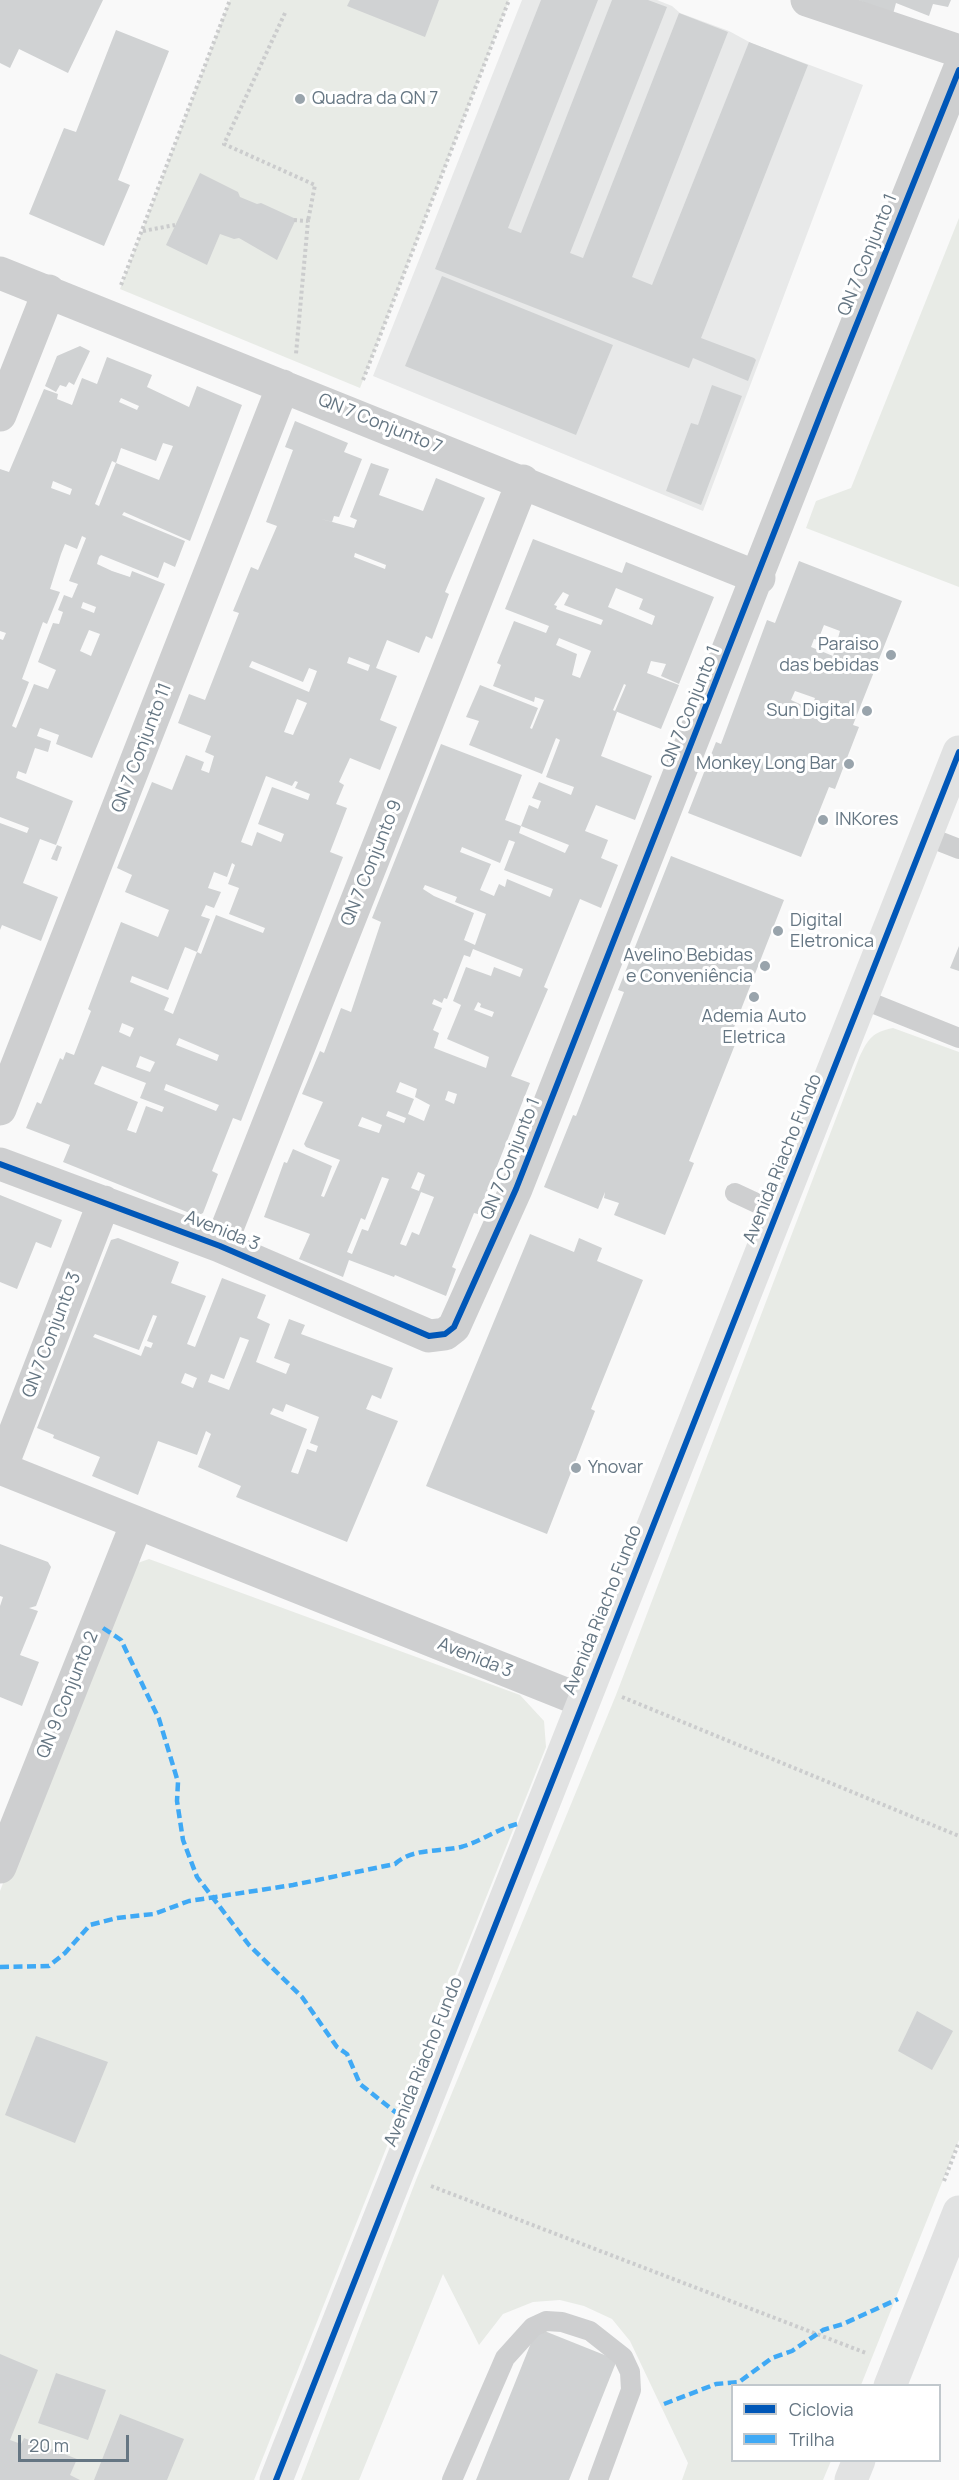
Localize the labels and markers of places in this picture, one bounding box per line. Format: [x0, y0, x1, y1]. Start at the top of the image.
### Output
place label: Quadra da QN 7 [312, 88, 438, 110]
marker: Quadra da QN 7 [293, 92, 307, 106]
place label: Paraiso das bebidas [779, 634, 879, 676]
marker: Paraiso das bebidas [884, 648, 898, 662]
place label: Sun Digital [766, 700, 855, 722]
marker: Sun Digital [860, 704, 874, 718]
place label: Monkey Long Bar [696, 753, 837, 775]
marker: Monkey Long Bar [842, 757, 856, 771]
place label: INKores [835, 809, 898, 831]
marker: INKores [816, 813, 830, 827]
place label: Digital Eletronica [790, 910, 874, 952]
marker: Digital Eletronica [771, 924, 785, 938]
place label: Avelino Bebidas e Conveniência [623, 945, 753, 988]
marker: Avelino Bebidas e Conveniência [758, 959, 772, 973]
marker: Ademia Auto Eletrica [747, 990, 761, 1004]
place label: Ademia Auto Eletrica [702, 1006, 806, 1048]
place label: Ynovar [588, 1457, 643, 1479]
marker: Ynovar [569, 1461, 583, 1475]

